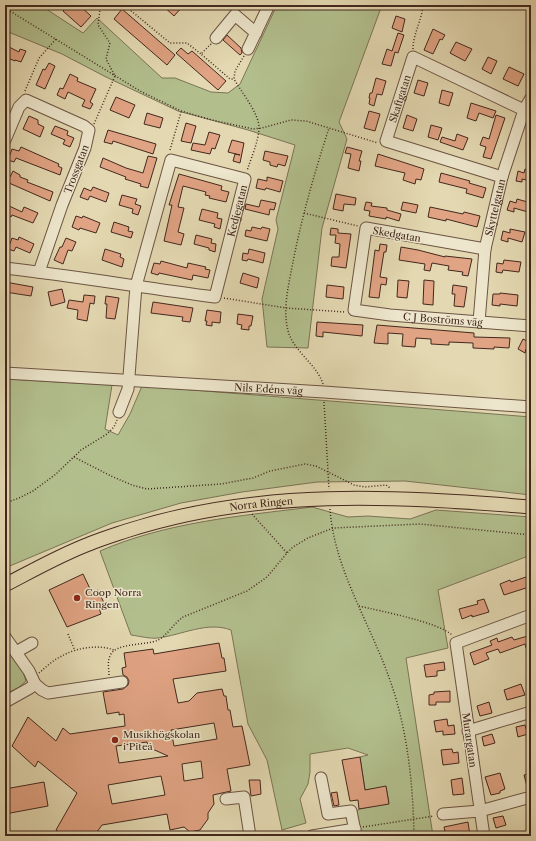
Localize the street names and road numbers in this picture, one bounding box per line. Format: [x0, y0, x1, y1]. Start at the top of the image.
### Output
street label: Skaftgatan [386, 73, 414, 124]
street label: Trossgatan [61, 142, 92, 196]
street label: Skyttelgatan [482, 177, 509, 237]
street label: Kedjegatan [225, 183, 250, 238]
street label: Skedgatan [372, 224, 423, 245]
street label: C J Boströms väg [403, 310, 484, 329]
street label: Nils Edéns väg [234, 381, 304, 398]
street label: Norra Ringen [229, 494, 294, 514]
street label: Murargatan [459, 712, 480, 769]

